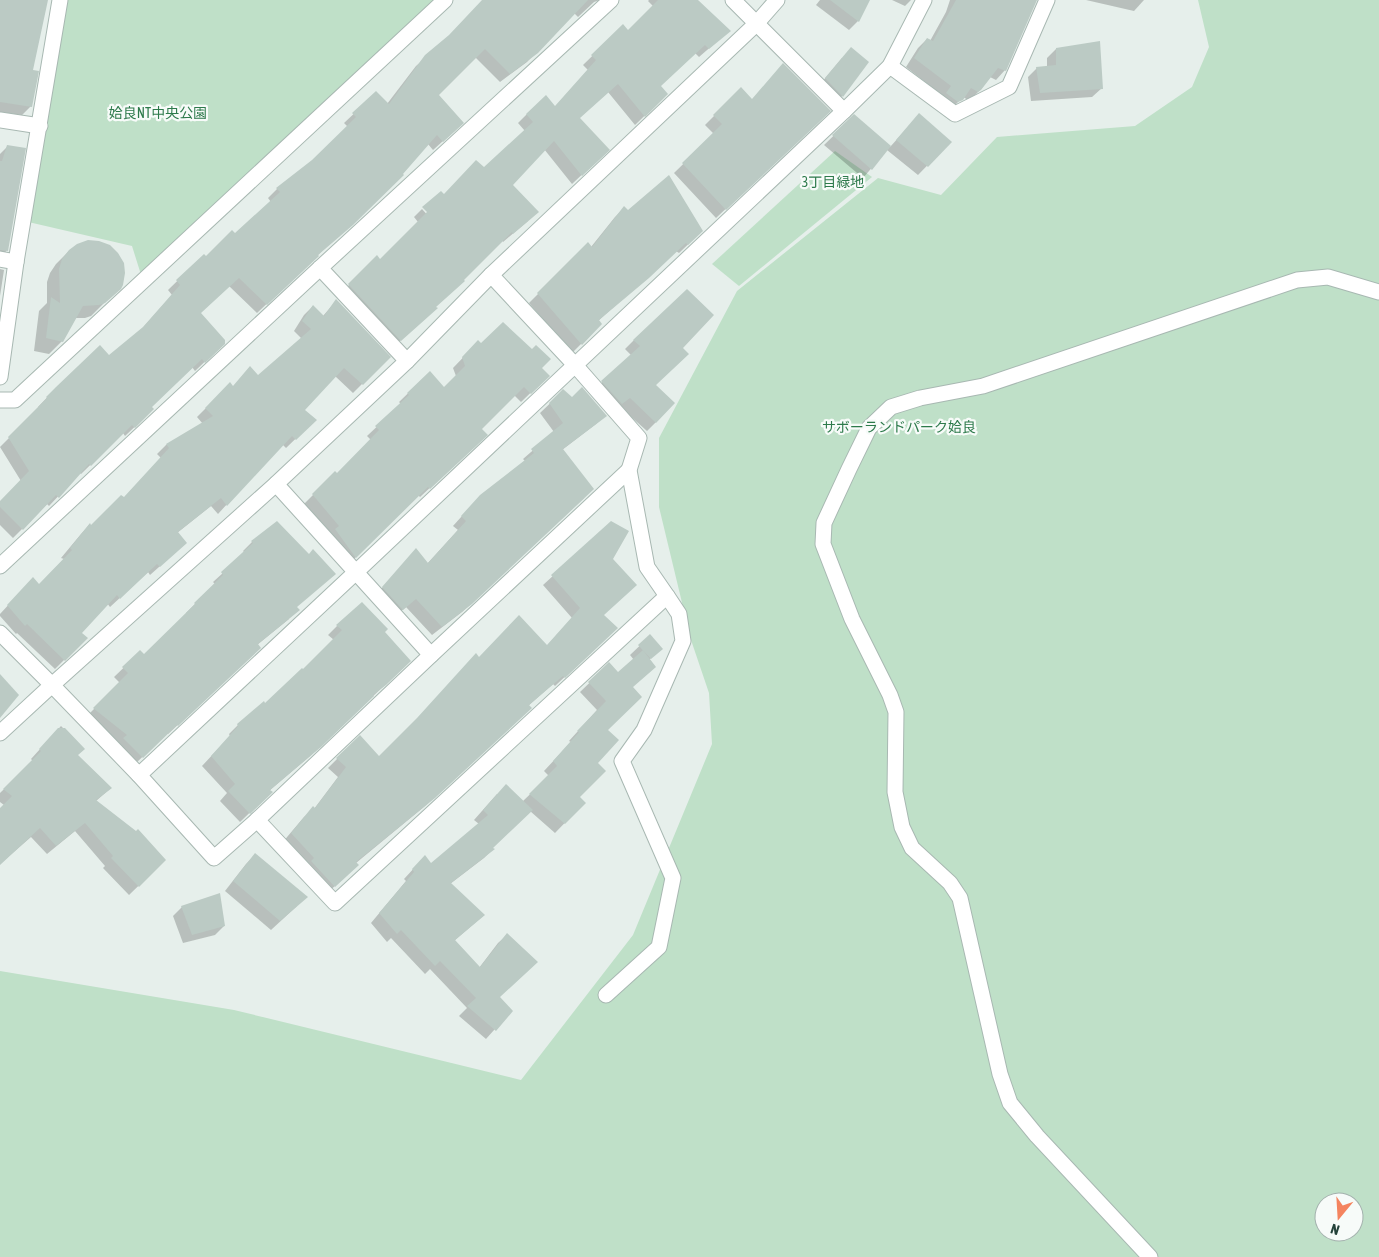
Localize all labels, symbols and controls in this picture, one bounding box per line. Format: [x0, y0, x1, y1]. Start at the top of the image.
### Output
park label: 姶良NT中央公園 [109, 105, 207, 121]
park label: 3丁目緑地 [802, 174, 864, 190]
park label: サボーランドパーク姶良 [822, 419, 976, 435]
north arrow [1314, 1192, 1364, 1242]
text: N [1329, 1220, 1341, 1238]

